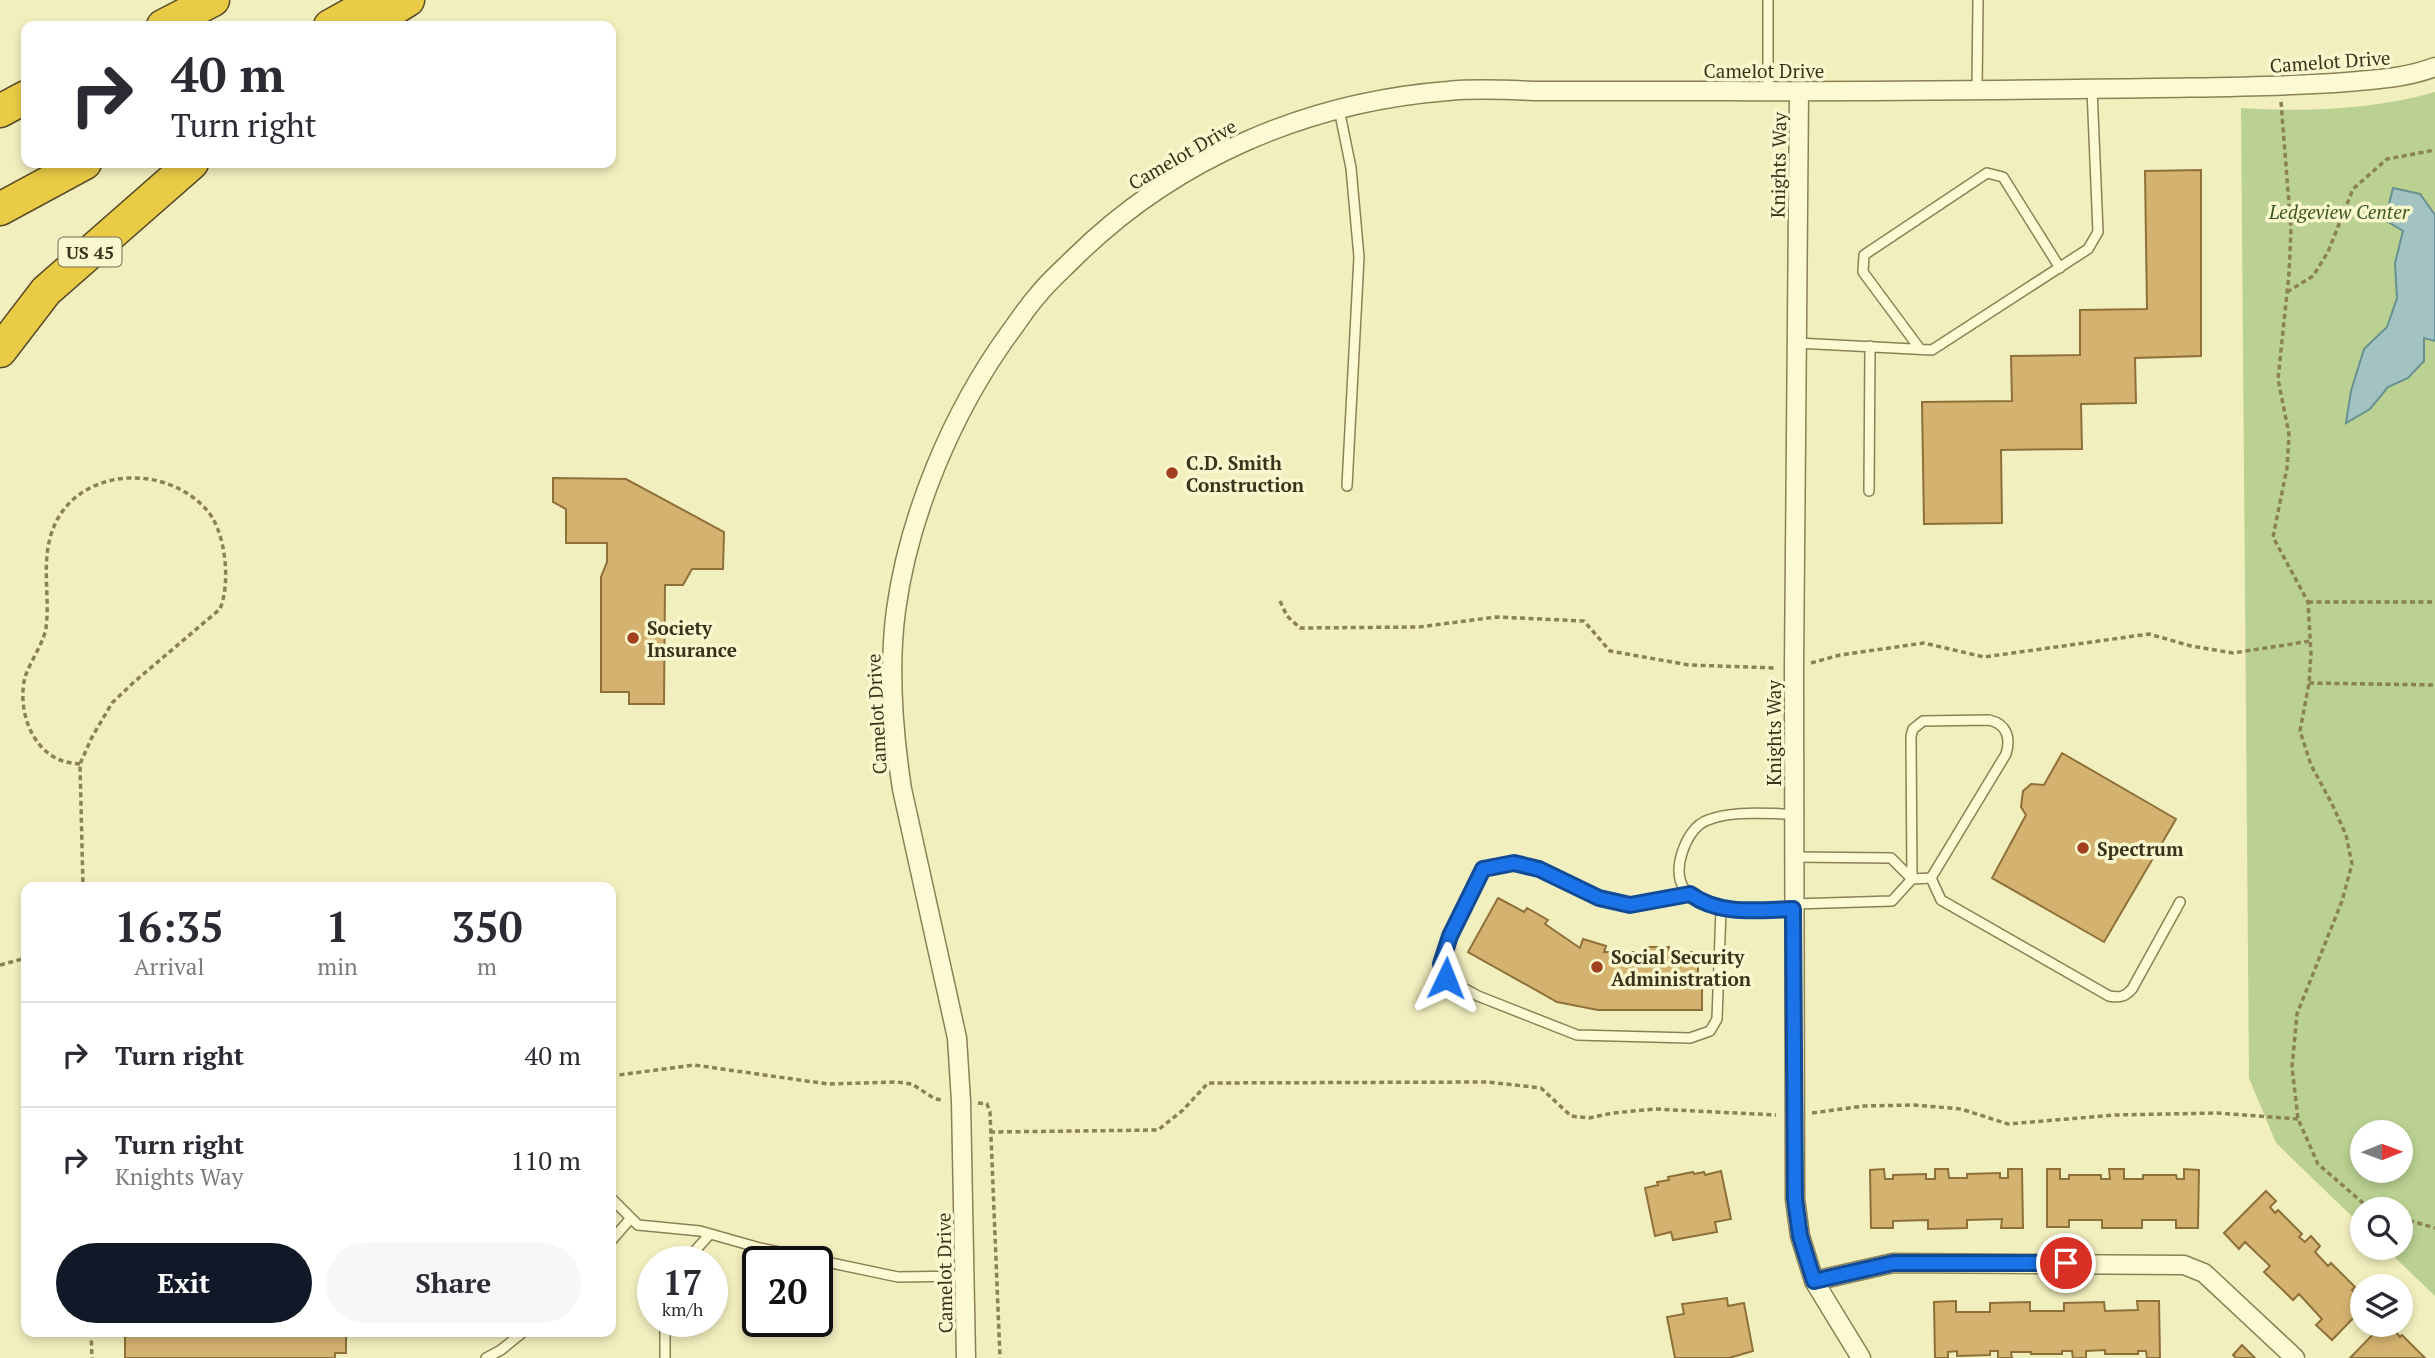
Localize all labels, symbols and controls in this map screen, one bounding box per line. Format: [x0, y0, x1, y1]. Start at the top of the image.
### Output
text: 40 m [171, 41, 285, 106]
street label: Camelot Drive [2269, 44, 2391, 78]
icon: right [56, 49, 147, 140]
street label: Camelot Drive [1704, 58, 1824, 83]
text: Turn right [171, 104, 317, 146]
street label: Knights Way [1765, 111, 1791, 218]
street label: Camelot Drive [1123, 113, 1241, 195]
park label: Ledgeview Center [2268, 199, 2410, 224]
road number: US 45 [58, 238, 122, 266]
place label: C.D. Smith Construction [1186, 450, 1305, 497]
marker: C.D. Smith Construction [1164, 465, 1180, 481]
place label: Society Insurance [647, 615, 737, 662]
marker: Society Insurance [625, 630, 641, 646]
street label: Camelot Drive [860, 653, 892, 775]
street label: Knights Way [1761, 680, 1786, 786]
place label: Spectrum [2097, 836, 2184, 861]
marker: Spectrum [2075, 840, 2091, 856]
text: 16:35 [115, 898, 224, 954]
text: 1 [326, 898, 349, 954]
text: 350 [451, 898, 522, 954]
position arrow [1409, 941, 1483, 1015]
place label: Social Security Administration [1611, 944, 1752, 991]
text: Arrival [134, 951, 204, 982]
text: min [317, 951, 358, 982]
text: m [477, 951, 497, 982]
marker: Social Security Administration [1589, 959, 1605, 975]
icon: right [56, 1036, 94, 1074]
text: Turn right [115, 1038, 244, 1072]
text: 40 m [525, 1038, 581, 1072]
north arrow [2350, 1120, 2413, 1183]
map controls [2350, 1120, 2413, 1337]
text: Turn right [115, 1127, 244, 1161]
icon: right [56, 1141, 94, 1179]
text: 110 m [511, 1143, 581, 1177]
text: Knights Way [115, 1161, 243, 1192]
button: search [2350, 1197, 2413, 1260]
street label: Camelot Drive [930, 1212, 958, 1334]
pin [2036, 1233, 2096, 1293]
button: Exit [56, 1243, 312, 1323]
button: Share [326, 1243, 581, 1323]
icon: arrive [2047, 1244, 2085, 1282]
speed limit sign: 20 [742, 1246, 833, 1337]
text: 17 [663, 1259, 702, 1305]
button: layers [2350, 1274, 2413, 1337]
text: km/h [662, 1297, 703, 1321]

